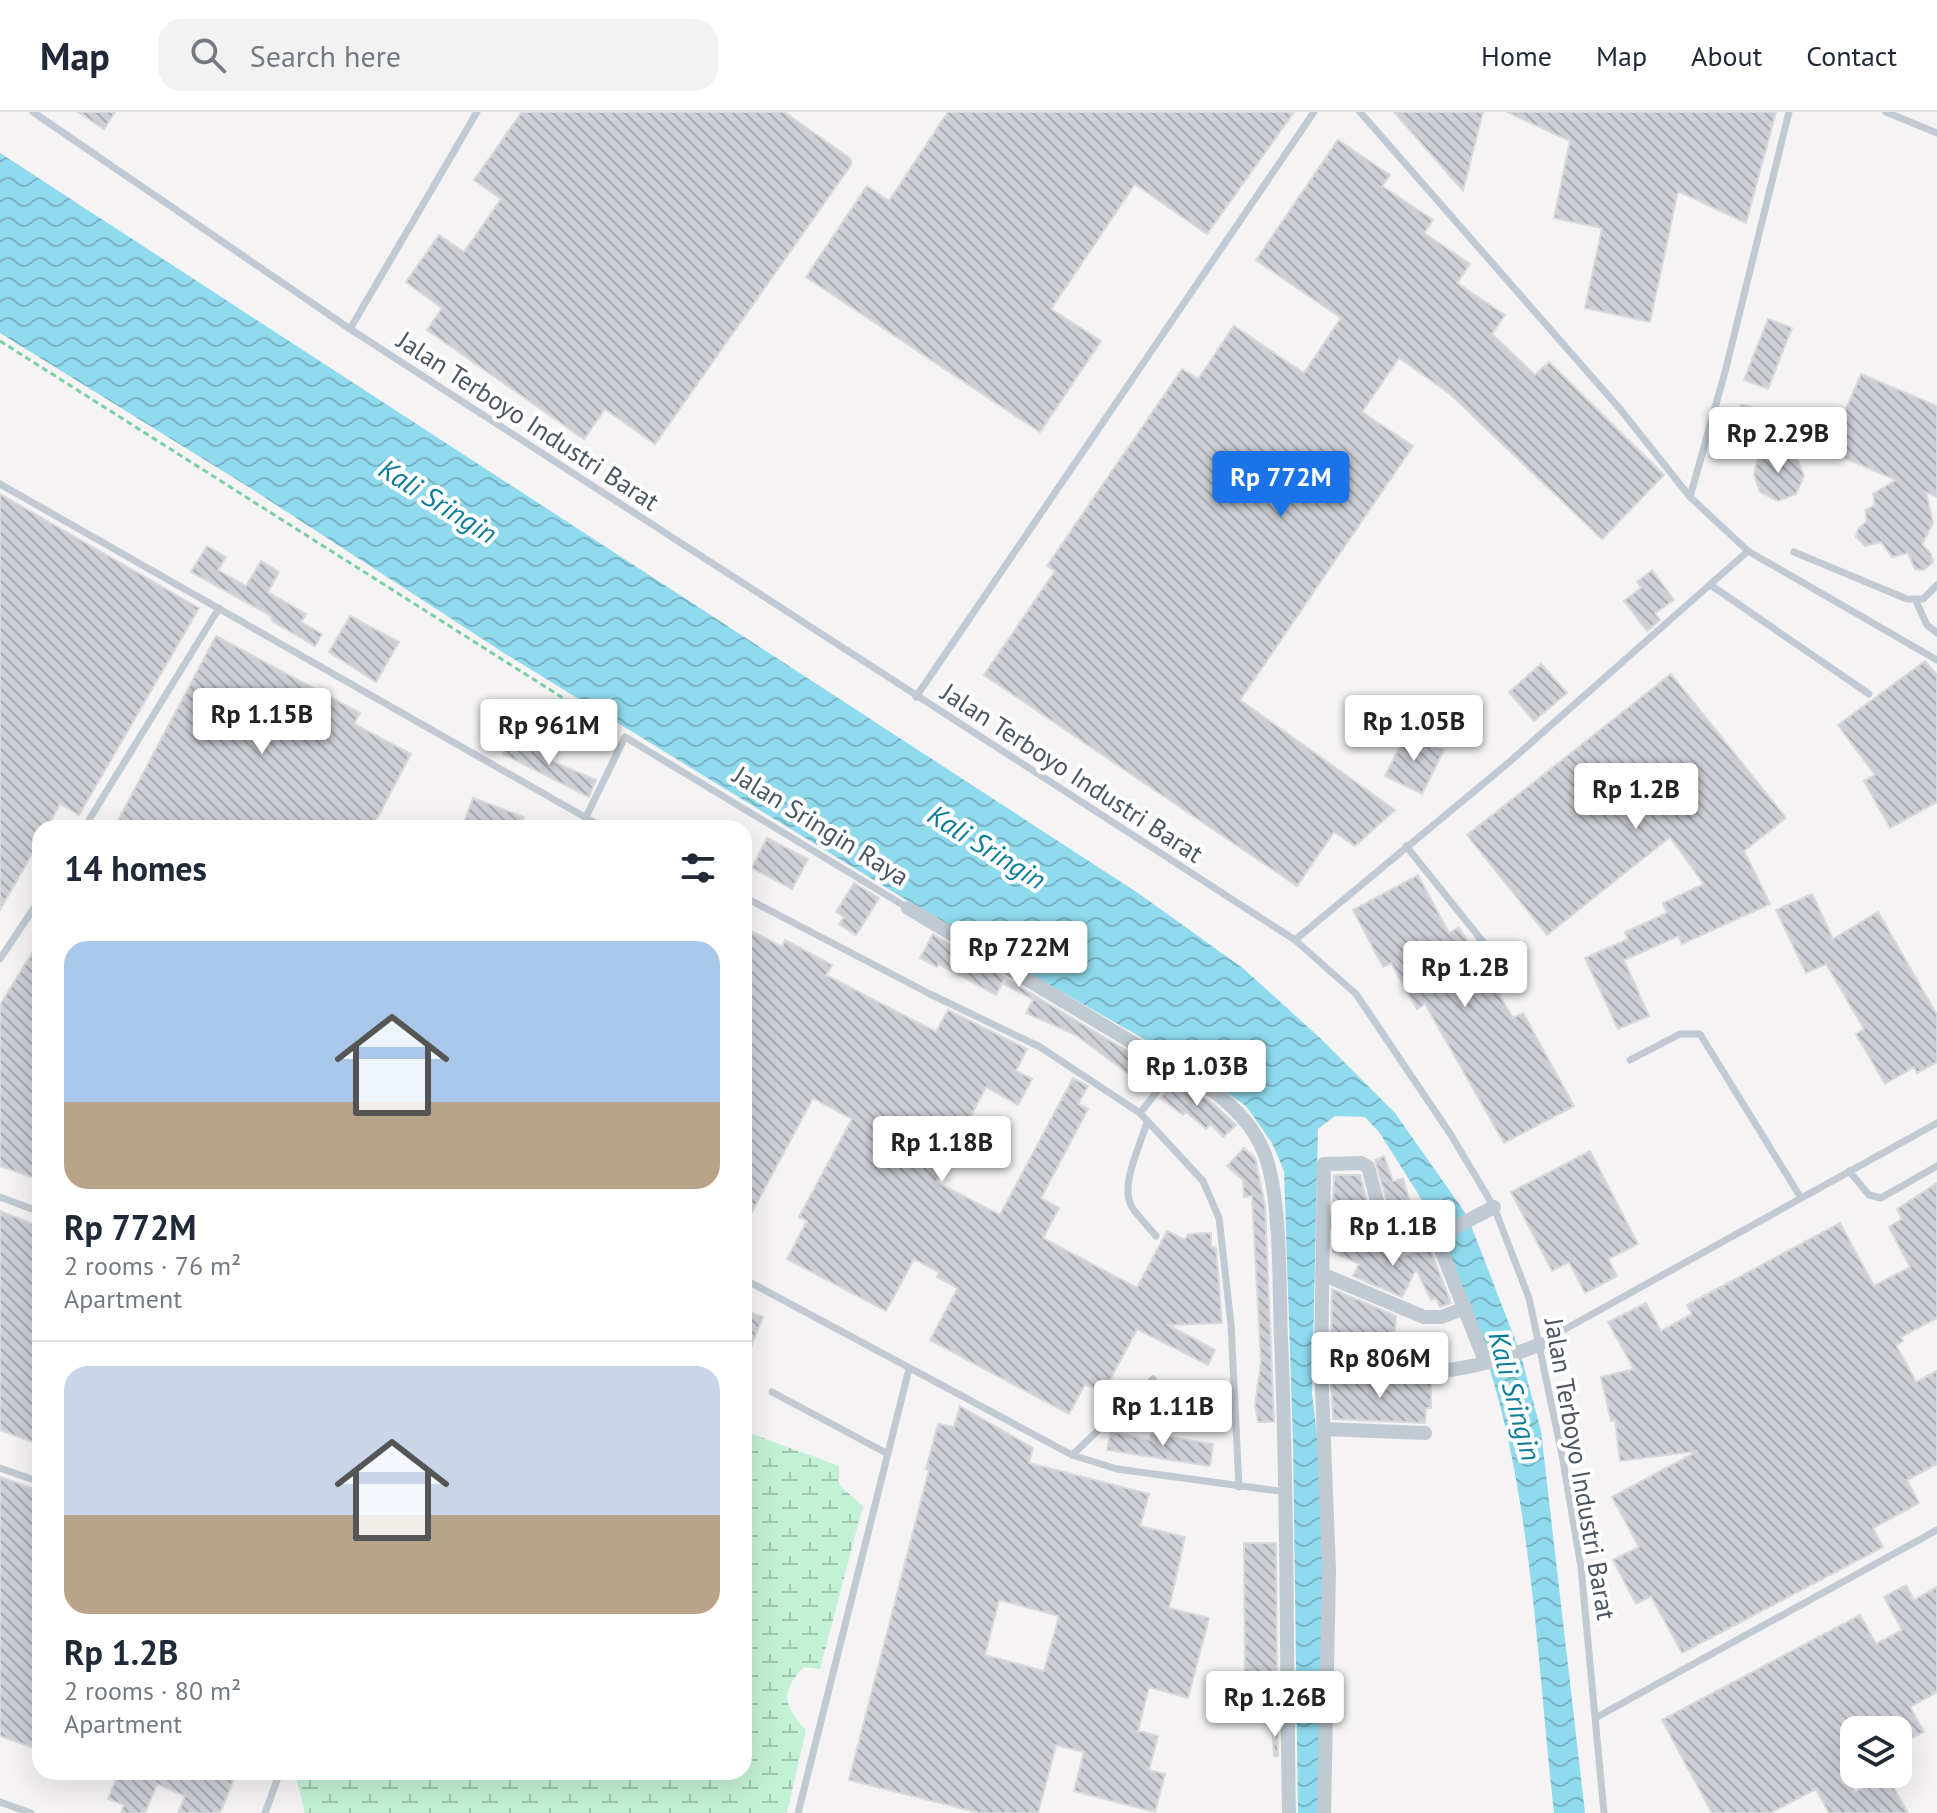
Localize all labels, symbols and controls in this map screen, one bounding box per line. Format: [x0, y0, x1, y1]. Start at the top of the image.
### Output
search box [158, 19, 718, 91]
text: Map [40, 31, 110, 80]
icon: search [186, 33, 230, 77]
text: Search here [250, 36, 401, 75]
text: Home [1481, 37, 1552, 74]
text: Map [1596, 37, 1647, 74]
text: About [1691, 37, 1762, 74]
text: Contact [1806, 37, 1897, 74]
street label: Jalan Terboyo Industri Barat [390, 323, 666, 518]
pin: Rp 2.29B [1695, 407, 1861, 475]
text: Rp 2.29B [1727, 416, 1829, 449]
water label: Kali Sringin [372, 450, 504, 551]
pin: Rp 772M [1207, 451, 1355, 519]
text: Rp 772M [1230, 460, 1332, 493]
street label: Jalan Terboyo Industri Barat [934, 675, 1210, 870]
pin: Rp 1.15B [179, 688, 345, 756]
pin: Rp 1.05B [1331, 695, 1497, 763]
text: Rp 1.15B [211, 697, 313, 730]
pin: Rp 961M [475, 699, 623, 767]
text: Rp 1.05B [1363, 704, 1465, 737]
text: Rp 961M [498, 708, 600, 741]
street label: Jalan Sringin Raya [726, 758, 915, 893]
pin: Rp 1.2B [1562, 763, 1710, 831]
text: Rp 1.2B [1592, 772, 1680, 805]
water label: Kali Sringin [921, 796, 1053, 897]
text: 14 homes [64, 846, 207, 890]
icon: filters [676, 846, 720, 890]
pin: Rp 722M [945, 921, 1093, 989]
text: Rp 722M [968, 930, 1070, 963]
pin: Rp 1.2B [1391, 941, 1539, 1009]
text: Rp 1.2B [1421, 950, 1509, 983]
icon: home [320, 993, 464, 1137]
pin: Rp 1.03B [1114, 1040, 1280, 1108]
text: Rp 1.03B [1146, 1049, 1248, 1082]
pin: Rp 1.18B [859, 1116, 1025, 1184]
text: Rp 1.18B [891, 1125, 993, 1158]
pin: Rp 1.1B [1319, 1200, 1467, 1268]
text: Rp 772M [64, 1205, 196, 1249]
text: Rp 1.1B [1349, 1209, 1437, 1242]
text: 2 rooms · 76 m² [64, 1249, 241, 1282]
text: Apartment [64, 1282, 182, 1315]
street label: Jalan Terboyo Industri Barat [1538, 1315, 1623, 1623]
water label: Kali Sringin [1480, 1327, 1550, 1465]
pin: Rp 806M [1306, 1332, 1454, 1400]
text: Rp 806M [1329, 1341, 1431, 1374]
pin: Rp 1.11B [1080, 1380, 1246, 1448]
text: Rp 1.11B [1112, 1389, 1214, 1422]
icon: home [320, 1418, 464, 1562]
text: Rp 1.2B [64, 1630, 178, 1674]
pin: Rp 1.26B [1192, 1671, 1358, 1739]
text: 2 rooms · 80 m² [64, 1674, 241, 1707]
text: Rp 1.26B [1224, 1680, 1326, 1713]
text: Apartment [64, 1707, 182, 1740]
map controls [1840, 1716, 1912, 1788]
button: layers [1840, 1716, 1912, 1788]

